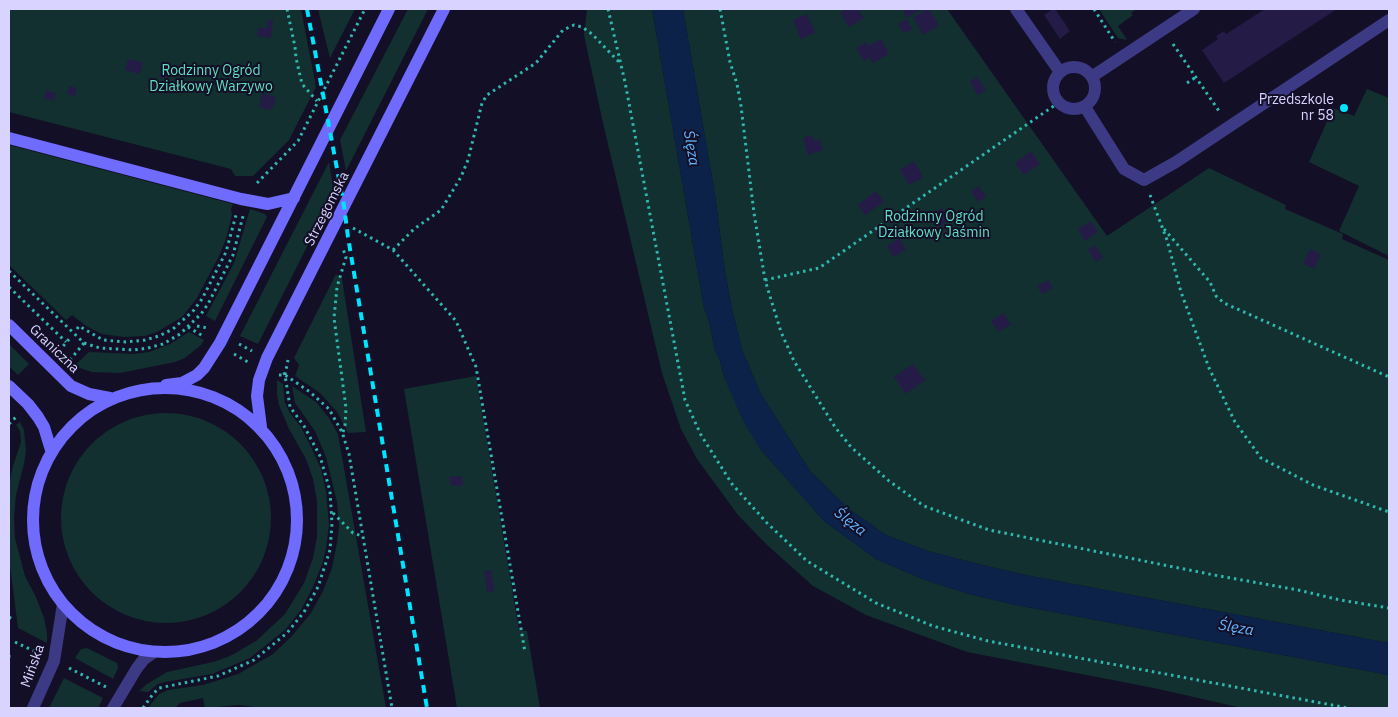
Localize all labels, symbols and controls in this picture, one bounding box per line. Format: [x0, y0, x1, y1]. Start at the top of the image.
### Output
park label: Rodzinny Ogród Działkowy Warzywo [149, 63, 273, 95]
place label: Przedszkole nr 58 [1259, 92, 1334, 124]
marker: Przedszkole nr 58 [1338, 102, 1350, 114]
water label: Ślęza [679, 129, 703, 167]
street label: Strzegomska [301, 169, 353, 249]
park label: Rodzinny Ogród Działkowy Jaśmin [878, 209, 990, 242]
street label: Graniczna [26, 321, 82, 377]
water label: Ślęza [830, 504, 870, 540]
water label: Ślęza [1217, 616, 1255, 640]
street label: Mińska [18, 642, 48, 690]

